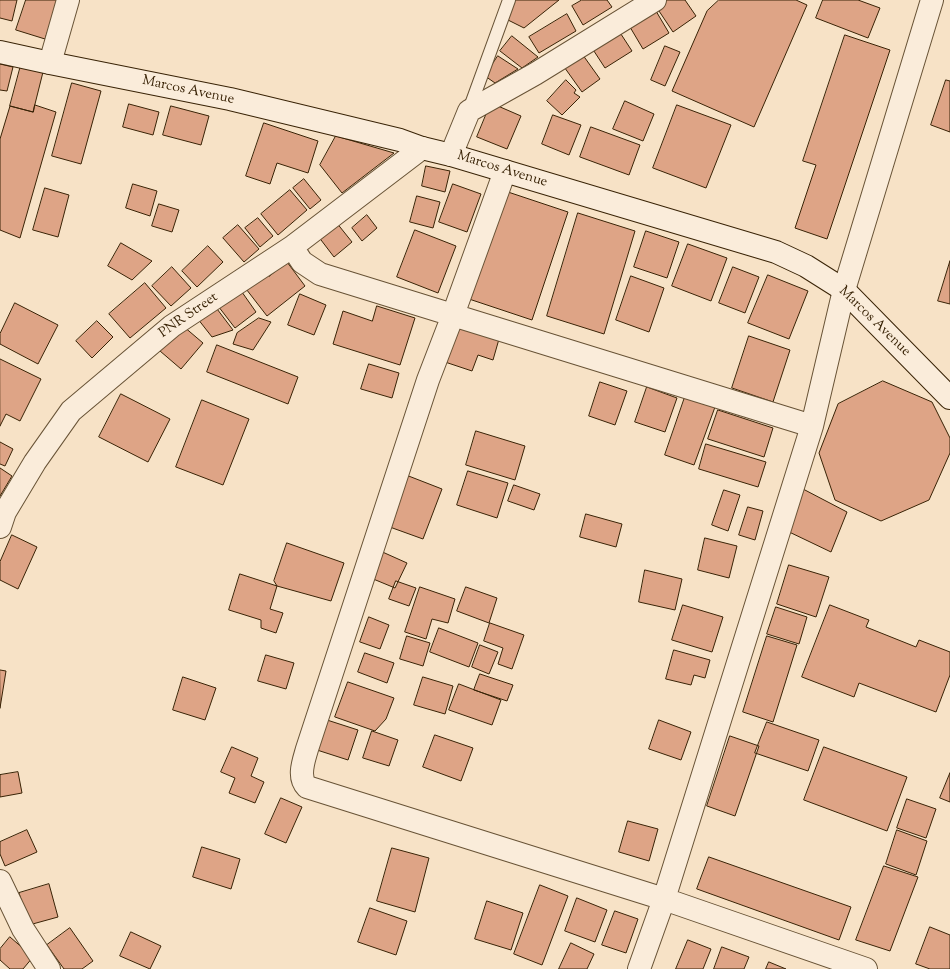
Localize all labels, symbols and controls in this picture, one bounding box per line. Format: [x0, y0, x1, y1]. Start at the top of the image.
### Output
street label: Marcos Avenue [140, 73, 236, 109]
street label: Marcos Avenue [455, 148, 549, 192]
street label: Marcos Avenue [834, 283, 914, 361]
street label: PNR Street [156, 290, 222, 342]

